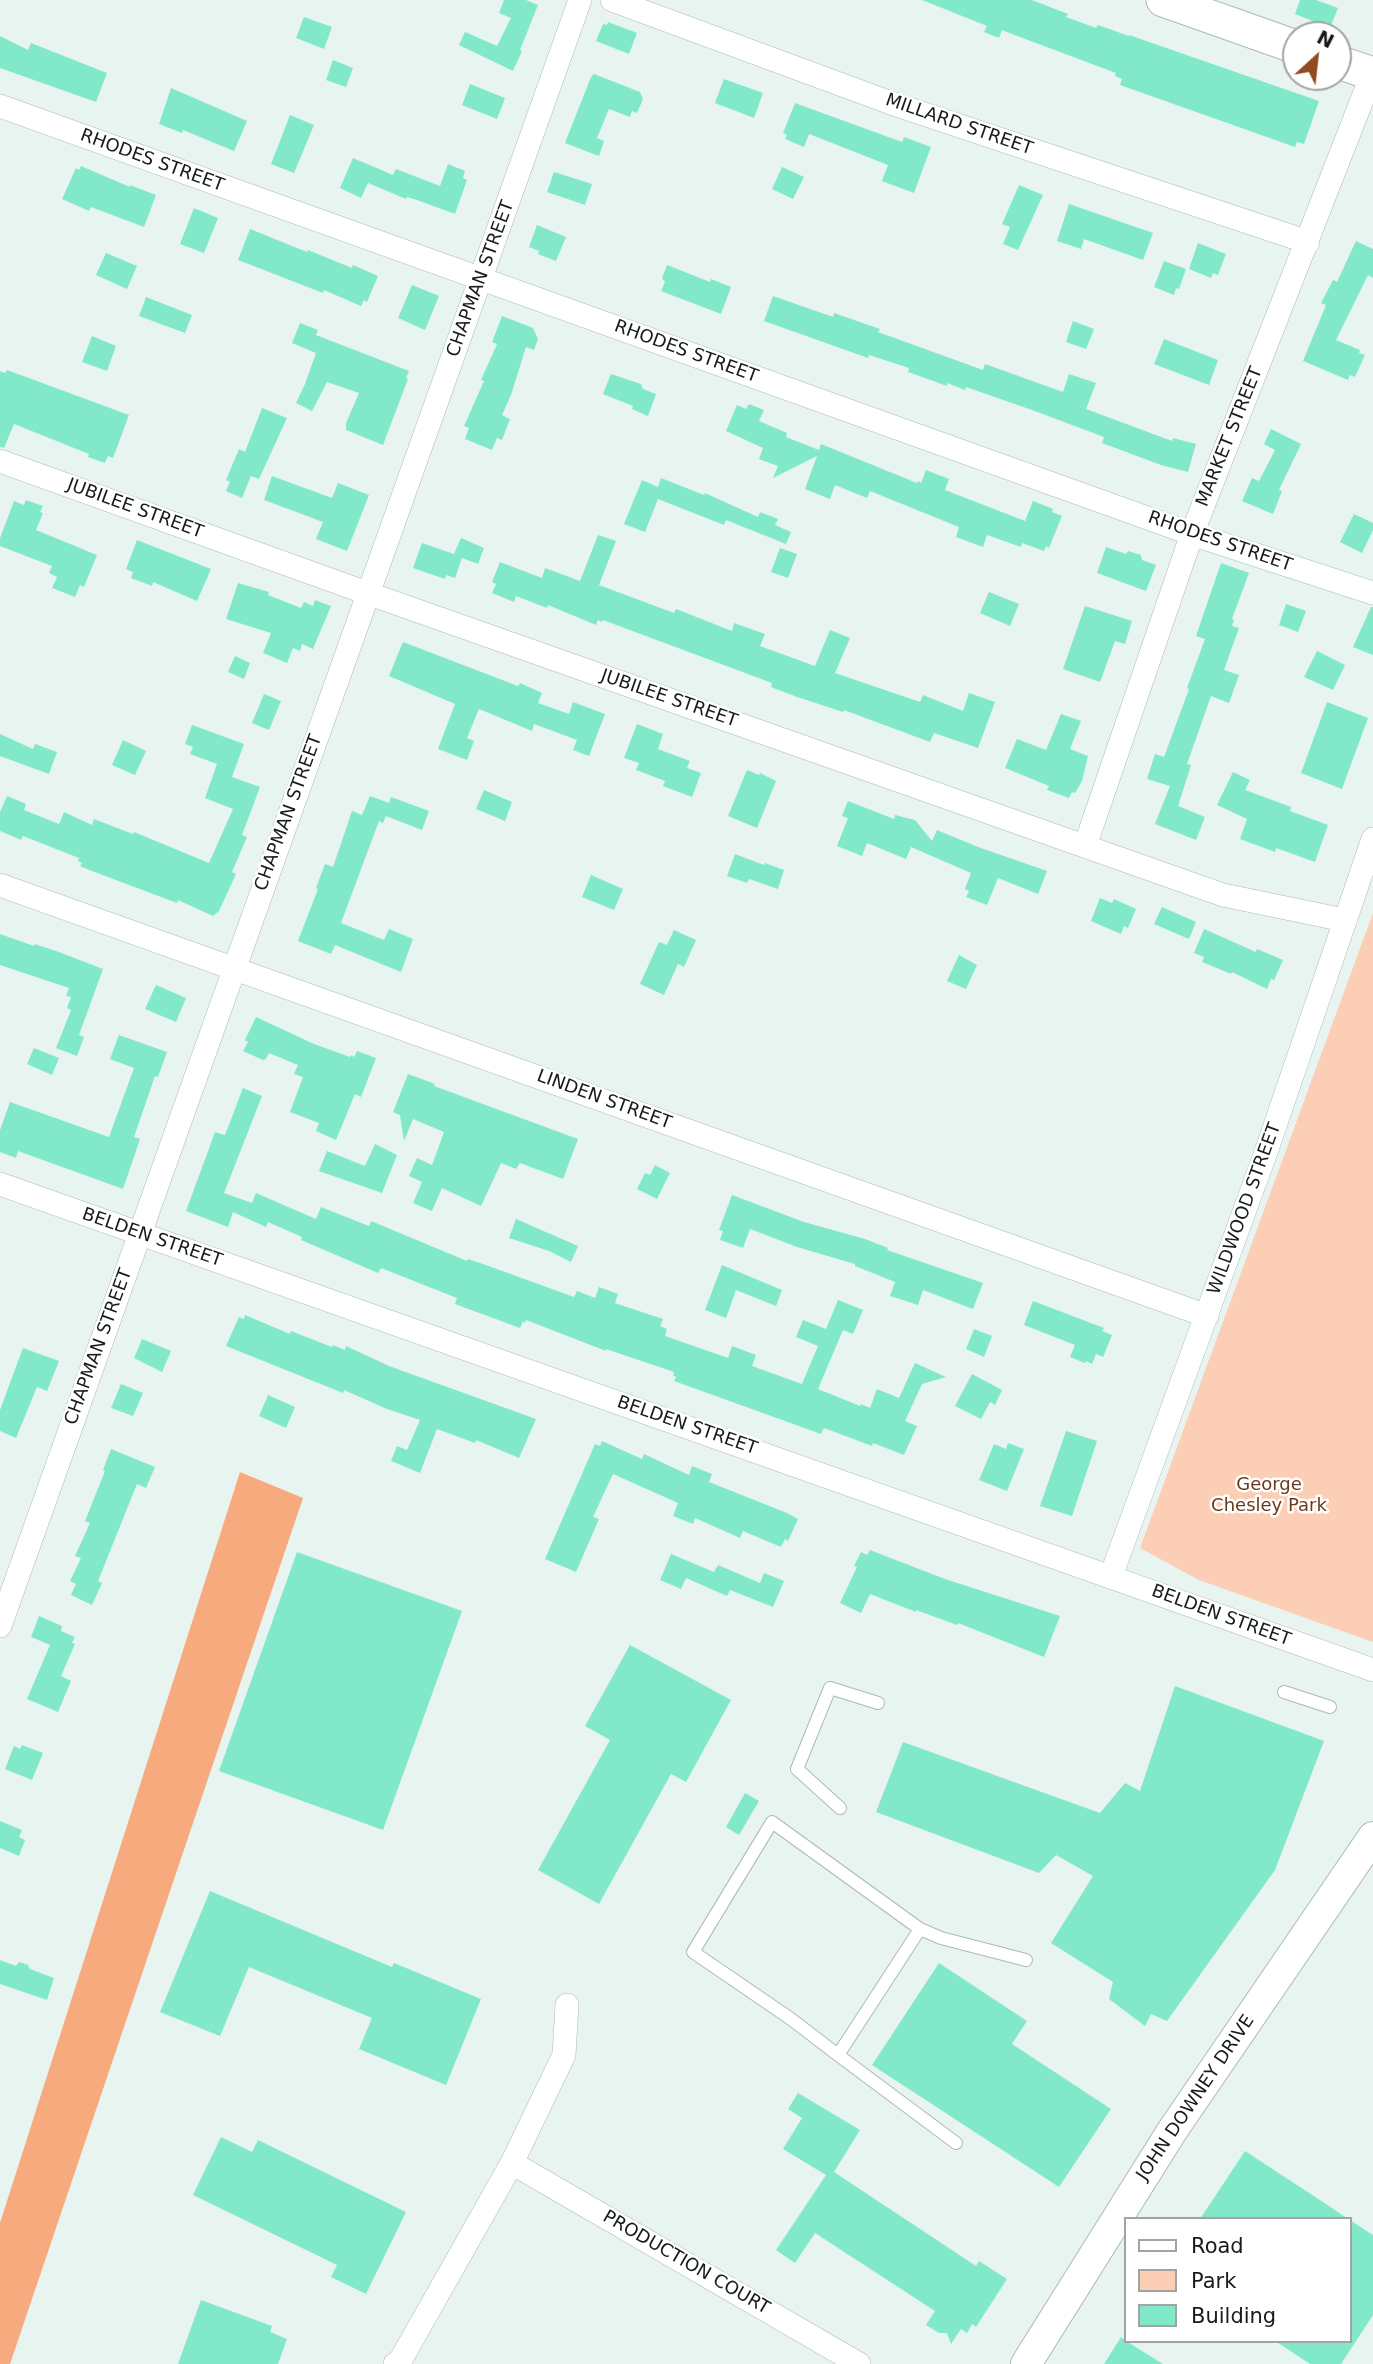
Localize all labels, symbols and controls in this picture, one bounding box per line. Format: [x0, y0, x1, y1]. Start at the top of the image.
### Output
north arrow [1282, 21, 1352, 91]
text: N [1314, 26, 1338, 52]
street label: MILLARD STREET [882, 90, 1036, 160]
street label: RHODES STREET [77, 125, 227, 197]
street label: CHAPMAN STREET [443, 198, 519, 360]
street label: RHODES STREET [611, 316, 761, 388]
street label: MARKET STREET [1192, 364, 1268, 510]
street label: JUBILEE STREET [64, 474, 206, 544]
street label: RHODES STREET [1145, 507, 1295, 577]
street label: JUBILEE STREET [598, 665, 740, 733]
street label: CHAPMAN STREET [251, 732, 327, 894]
street label: LINDEN STREET [534, 1066, 674, 1134]
street label: WILDWOOD STREET [1204, 1120, 1286, 1298]
street label: BELDEN STREET [79, 1204, 225, 1272]
street label: CHAPMAN STREET [61, 1266, 137, 1428]
street label: BELDEN STREET [614, 1392, 760, 1460]
park label: George Chesley Park [1211, 1474, 1327, 1516]
street label: BELDEN STREET [1148, 1581, 1294, 1651]
street label: JOHN DOWNEY DRIVE [1133, 2011, 1259, 2185]
street label: PRODUCTION COURT [599, 2206, 773, 2320]
legend [1124, 2217, 1352, 2343]
text: Road [1191, 2234, 1244, 2258]
text: Park [1191, 2269, 1236, 2293]
text: Building [1191, 2304, 1276, 2328]

